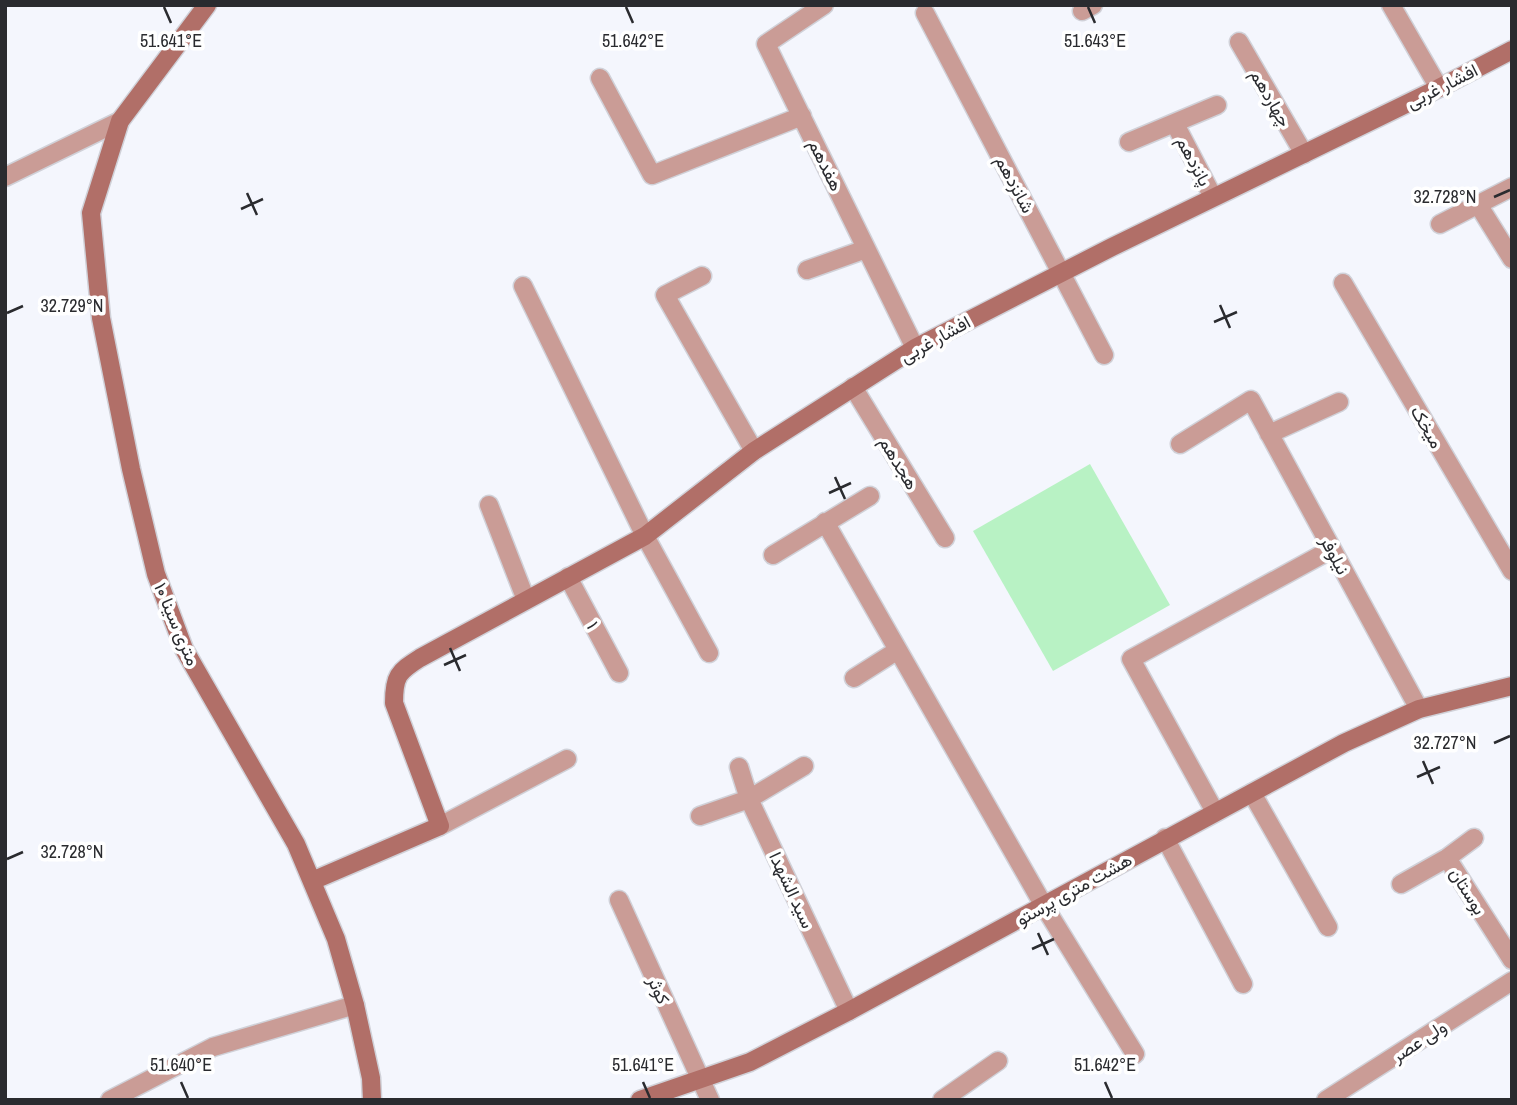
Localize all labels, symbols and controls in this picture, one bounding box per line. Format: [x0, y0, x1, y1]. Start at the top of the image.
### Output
text: 51.641°E [140, 28, 202, 53]
text: 51.642°E [602, 28, 664, 53]
text: 51.643°E [1064, 28, 1126, 53]
street label: افشار غربی [1402, 57, 1482, 115]
street label: چهاردهم [1244, 64, 1298, 132]
street label: پانزدهم [1170, 131, 1218, 191]
street label: هفدهم [803, 135, 849, 195]
street label: شانزدهم [989, 151, 1041, 217]
text: 32.728°N [1414, 184, 1477, 209]
text: 32.729°N [41, 293, 104, 318]
street label: افشار غربی [895, 309, 975, 369]
street label: میخک [1405, 401, 1449, 453]
street label: هجدهم [873, 432, 925, 494]
street label: نیلوفر [1314, 530, 1356, 579]
street label: ۱۰ متری سینا [148, 579, 206, 669]
street label: ۱ [581, 617, 605, 633]
text: 32.727°N [1414, 730, 1477, 755]
text: 32.728°N [41, 839, 104, 864]
street label: هشت متری پرستو [1012, 847, 1136, 931]
street label: سید الشهدا [763, 848, 821, 932]
street label: بوستان [1444, 863, 1492, 919]
street label: کوثر [641, 971, 676, 1008]
street label: ولی عصر [1386, 1014, 1451, 1069]
text: 51.640°E [150, 1052, 212, 1077]
text: 51.641°E [612, 1052, 674, 1077]
text: 51.642°E [1074, 1052, 1136, 1077]

